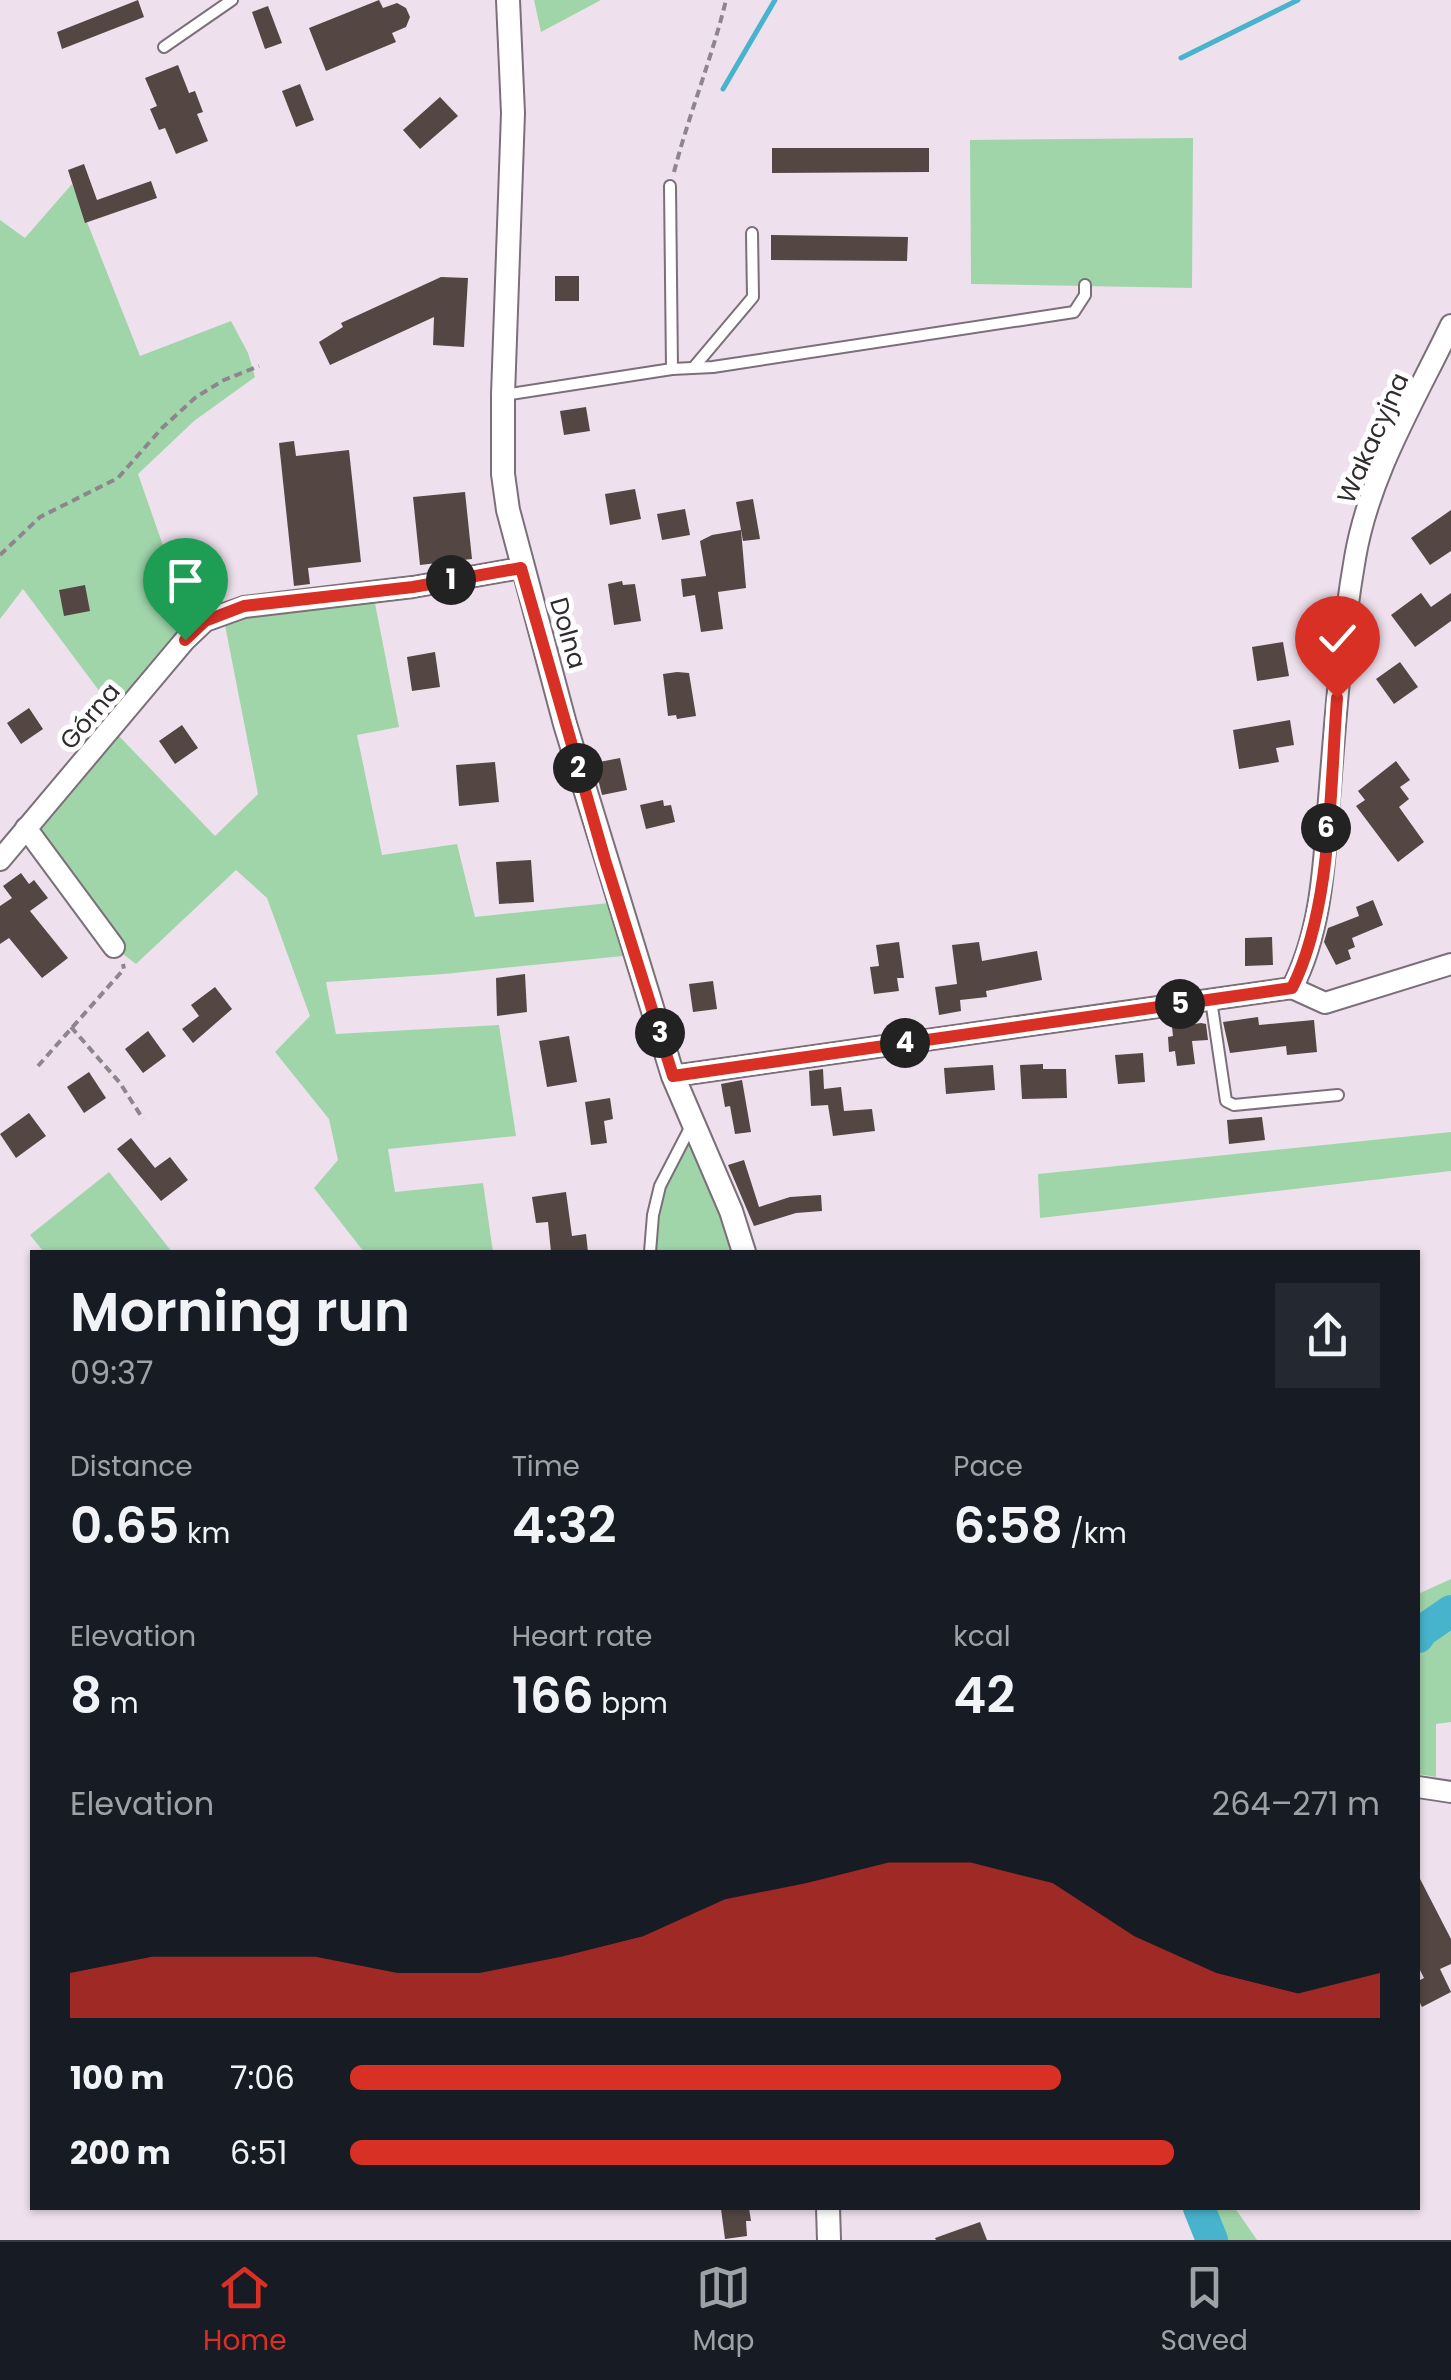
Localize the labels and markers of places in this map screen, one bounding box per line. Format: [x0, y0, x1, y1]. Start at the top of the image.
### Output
pin [143, 538, 228, 641]
pin: 1 [426, 555, 476, 605]
pin [1295, 596, 1380, 699]
pin: 2 [553, 743, 603, 793]
pin: 6 [1301, 803, 1351, 853]
pin: 5 [1155, 979, 1205, 1029]
pin: 3 [635, 1008, 685, 1058]
pin: 4 [880, 1018, 930, 1068]

